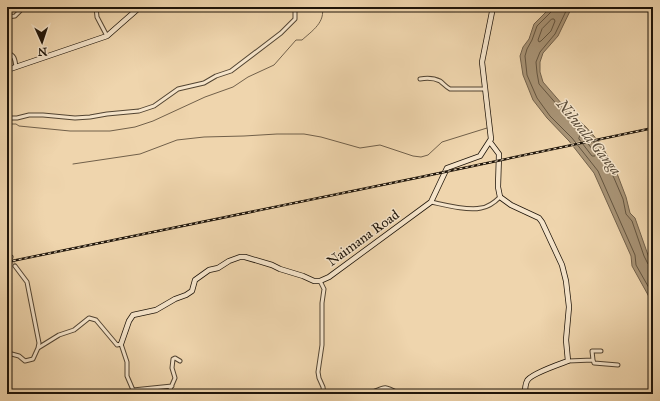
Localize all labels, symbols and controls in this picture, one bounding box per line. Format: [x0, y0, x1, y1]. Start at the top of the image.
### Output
north arrow [22, 22, 62, 62]
text: N [37, 45, 48, 58]
water label: Nilwala Ganga [552, 95, 625, 179]
street label: Naimana Road [323, 206, 403, 270]

